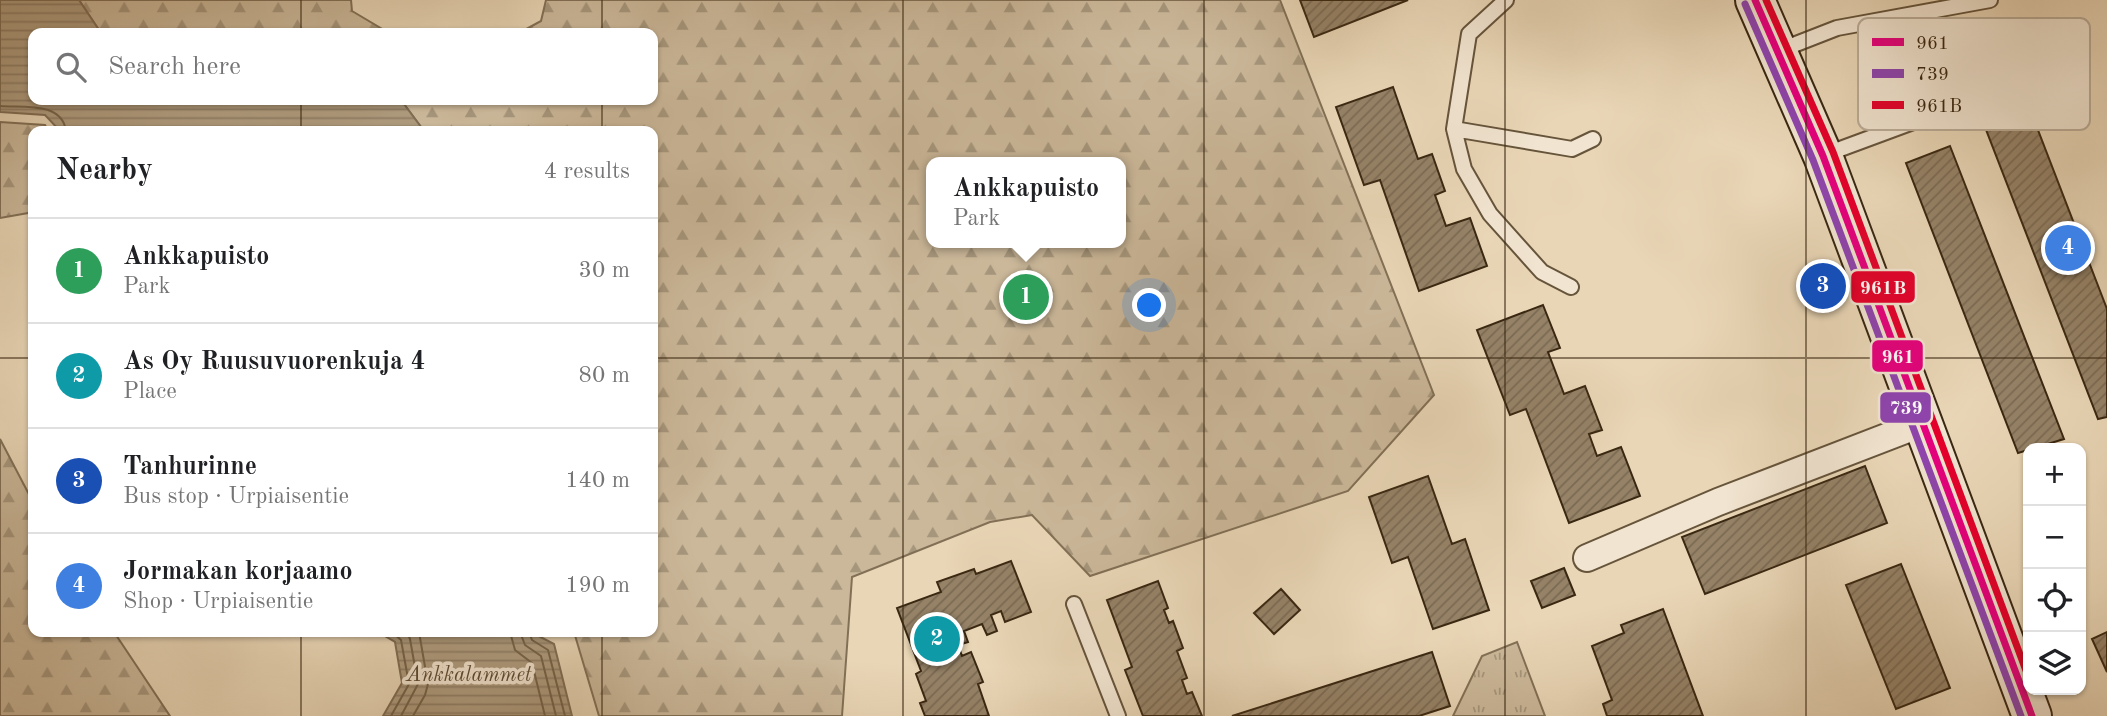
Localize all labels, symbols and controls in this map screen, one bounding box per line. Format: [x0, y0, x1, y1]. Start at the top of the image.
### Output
legend [1858, 18, 2090, 130]
search box [28, 28, 658, 105]
text: 961 [1916, 35, 1949, 54]
icon: search [52, 48, 90, 86]
text: Search here [108, 54, 241, 80]
text: 739 [1916, 66, 1949, 85]
text: 961B [1916, 98, 1962, 117]
text: Nearby [56, 156, 153, 186]
popup [926, 157, 1126, 248]
text: 4 results [544, 160, 630, 183]
text: Ankkapuisto [953, 176, 1099, 202]
text: Park [953, 207, 1000, 230]
pin: 4 [2045, 222, 2091, 274]
text: Ankkapuisto [123, 244, 269, 270]
text: 1 [72, 259, 86, 282]
text: 30 m [579, 259, 630, 282]
pin: 3 [1800, 260, 1846, 312]
line badge: 961B [1850, 270, 1916, 304]
pin: 1 [1003, 271, 1049, 323]
text: Park [123, 275, 170, 298]
text: 961B [1860, 280, 1906, 299]
your location [1132, 288, 1166, 322]
line badge: 961 [1871, 339, 1924, 373]
text: As Oy Ruusuvuorenkuja 4 [123, 349, 425, 375]
text: 961 [1881, 349, 1915, 368]
text: 2 [72, 364, 86, 387]
text: 80 m [579, 364, 630, 387]
text: Place [123, 380, 177, 403]
line badge: 739 [1879, 391, 1932, 424]
text: 739 [1889, 400, 1923, 419]
map controls [2023, 443, 2086, 695]
button: + [2023, 443, 2086, 506]
text: Tanhurinne [123, 454, 257, 480]
text: 3 [72, 469, 86, 492]
text: 140 m [565, 469, 630, 492]
text: Bus stop · Urpiaisentie [123, 485, 349, 508]
button: − [2023, 506, 2086, 569]
text: Jormakan korjaamo [123, 559, 353, 585]
button: locate [2023, 569, 2086, 632]
text: 4 [72, 574, 86, 597]
text: 190 m [565, 574, 630, 597]
text: Shop · Urpiaisentie [123, 590, 313, 613]
pin: 2 [914, 613, 960, 665]
button: layers [2023, 632, 2086, 695]
water label: Ankkalammet [405, 665, 532, 686]

